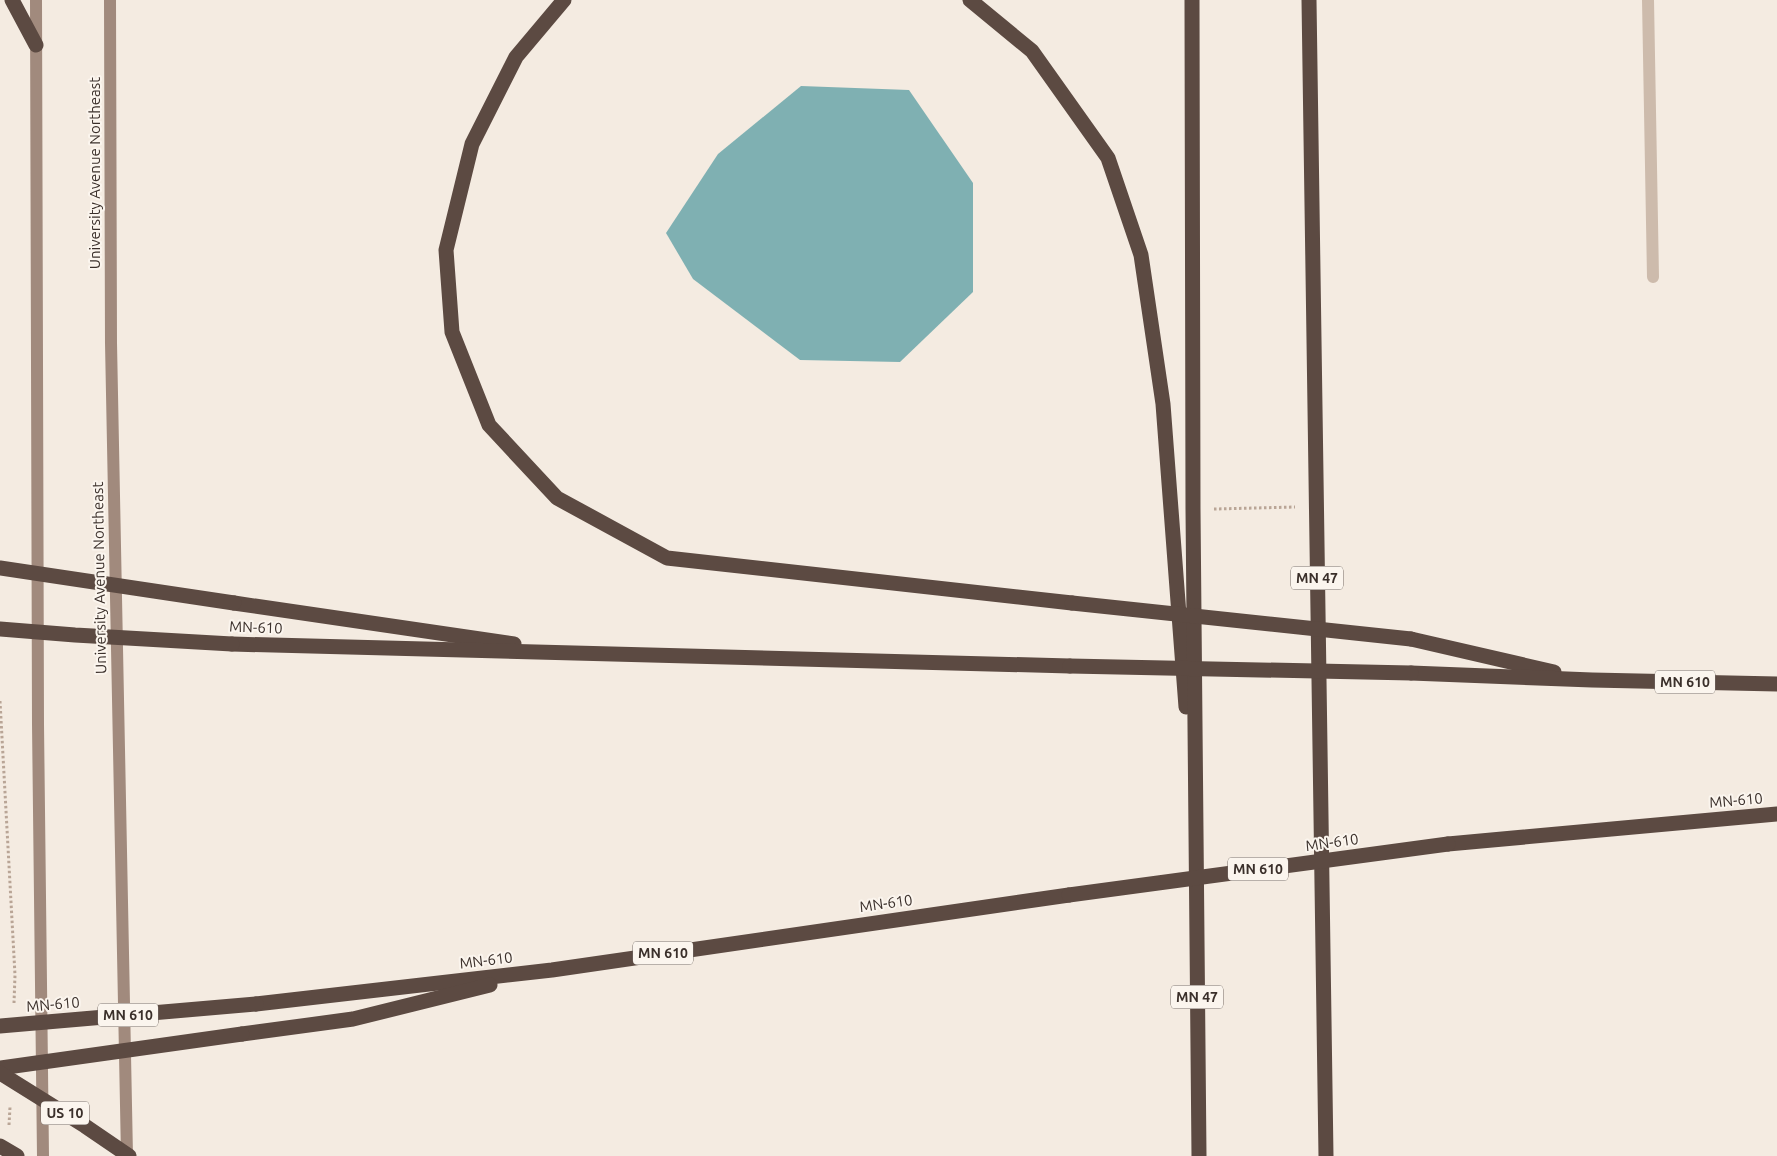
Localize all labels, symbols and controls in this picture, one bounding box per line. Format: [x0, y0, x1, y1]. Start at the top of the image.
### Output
street label: University Avenue Northeast [86, 77, 103, 269]
street label: University Avenue Northeast [89, 482, 109, 674]
road number: MN 47 [1291, 566, 1343, 590]
street label: MN-610 [229, 618, 283, 636]
road number: MN 610 [1655, 670, 1715, 694]
street label: MN-610 [1709, 789, 1763, 811]
street label: MN-610 [1304, 830, 1360, 854]
road number: MN 610 [1228, 858, 1288, 881]
street label: MN-610 [858, 891, 914, 915]
road number: MN 610 [633, 941, 693, 964]
street label: MN-610 [458, 948, 514, 972]
road number: MN 47 [1171, 986, 1223, 1009]
street label: MN-610 [26, 993, 80, 1015]
road number: MN 610 [98, 1004, 158, 1026]
road number: US 10 [41, 1102, 89, 1124]

